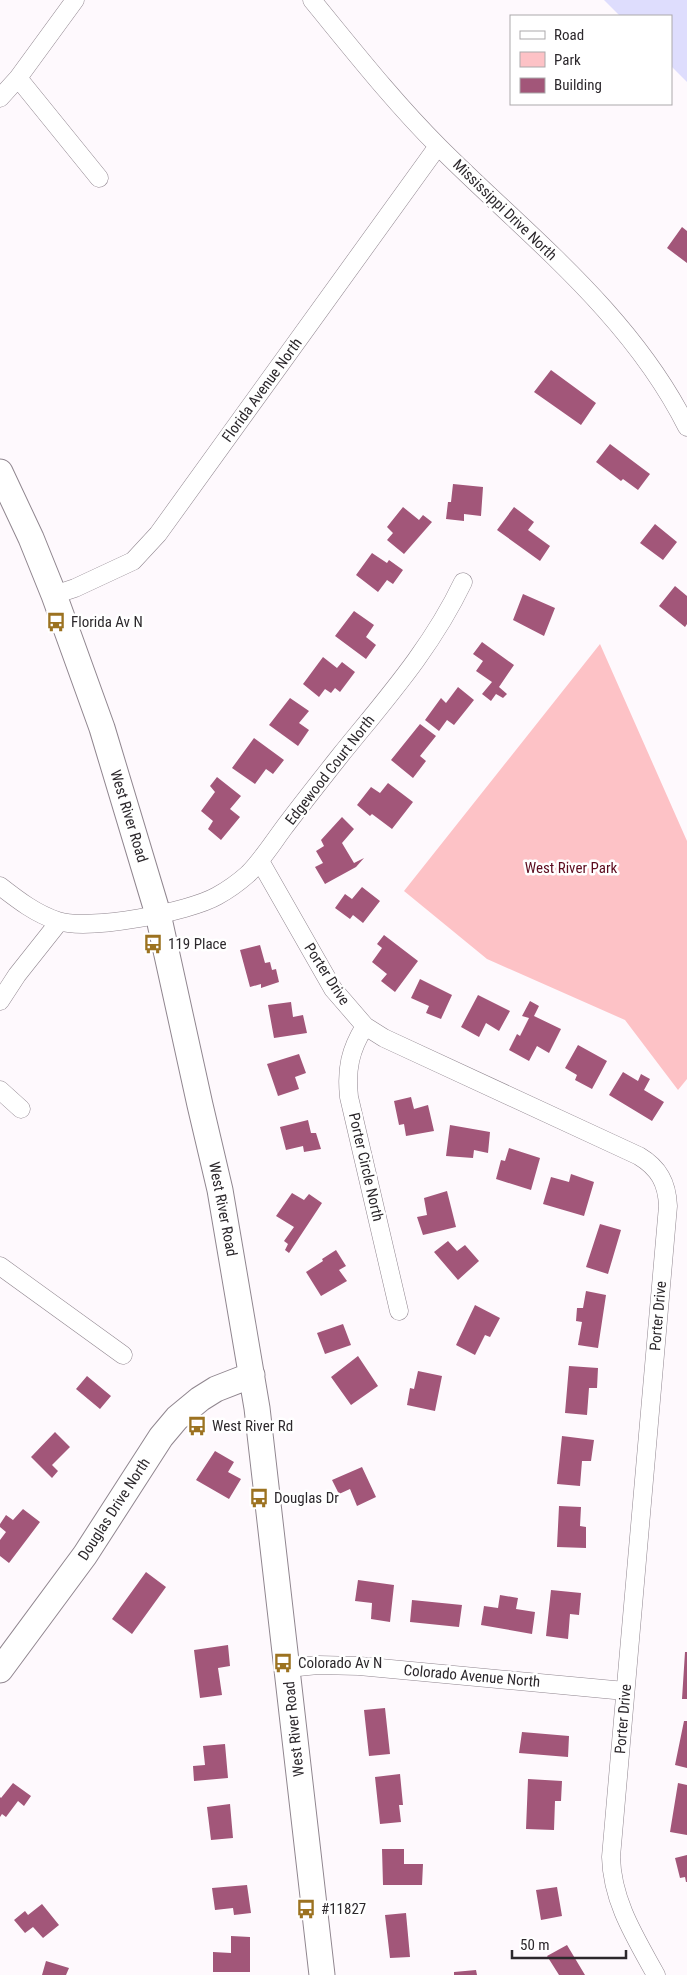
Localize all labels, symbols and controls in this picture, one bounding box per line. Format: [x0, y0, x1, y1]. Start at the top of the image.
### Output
legend [510, 15, 672, 105]
text: Road [554, 26, 584, 44]
text: Park [554, 51, 581, 69]
text: Building [554, 76, 602, 94]
street label: Mississippi Drive North [449, 156, 561, 264]
street label: Florida Avenue North [218, 334, 306, 446]
bus stop icon: Florida Av N [45, 611, 67, 633]
place label: Florida Av N [71, 613, 143, 631]
street label: Edgewood Court North [282, 711, 378, 829]
street label: West River Road [106, 768, 152, 864]
park label: West River Park [525, 859, 617, 877]
bus stop icon: 119 Place [142, 933, 164, 955]
place label: 119 Place [168, 935, 227, 953]
street label: Porter Drive [300, 940, 354, 1008]
street label: Porter Circle North [345, 1111, 387, 1223]
street label: West River Road [205, 1160, 241, 1258]
street label: Porter Drive [646, 1280, 670, 1352]
bus stop icon: West River Rd [186, 1415, 208, 1437]
place label: West River Rd [212, 1417, 293, 1435]
street label: Douglas Drive North [74, 1454, 154, 1564]
bus stop icon: Douglas Dr [248, 1487, 270, 1509]
place label: Douglas Dr [274, 1489, 339, 1507]
bus stop icon: Colorado Av N [272, 1652, 294, 1674]
place label: Colorado Av N [298, 1654, 382, 1672]
street label: Colorado Avenue North [403, 1661, 541, 1691]
street label: West River Road [280, 1680, 308, 1778]
street label: Porter Drive [611, 1683, 635, 1755]
bus stop icon: #11827 [295, 1898, 317, 1920]
place label: #11827 [321, 1900, 366, 1918]
scale bar [512, 1928, 626, 1960]
text: 50 m [520, 1936, 550, 1954]

